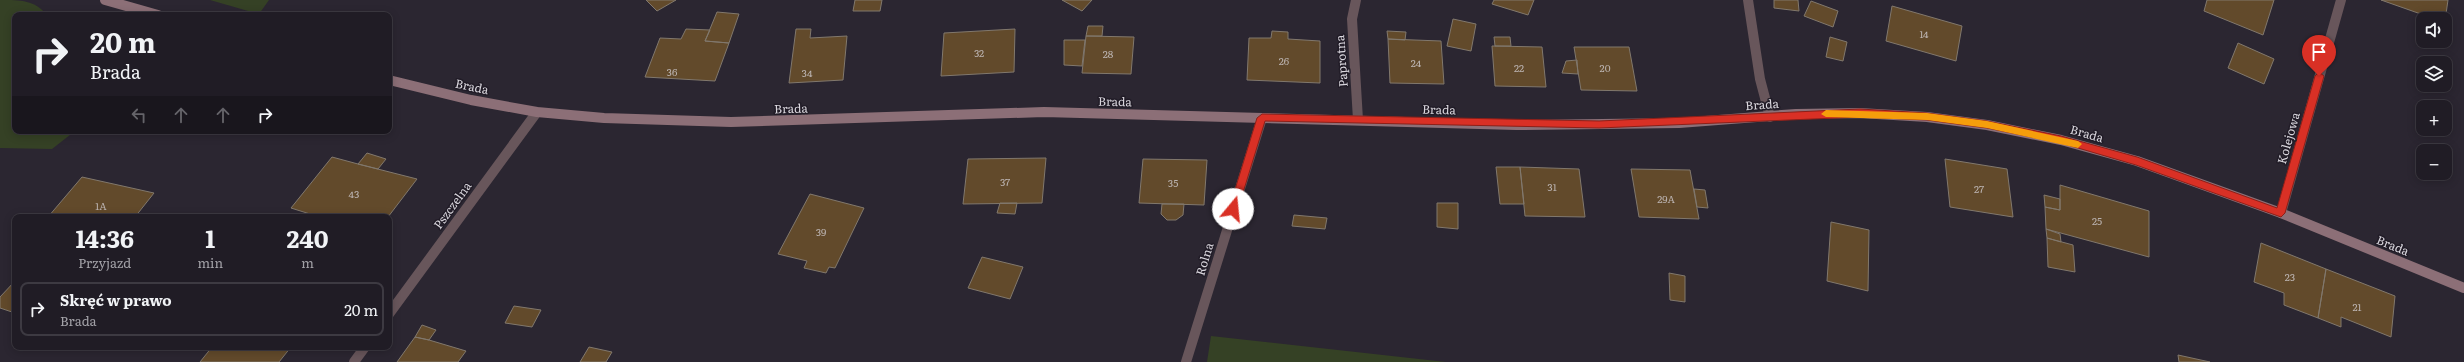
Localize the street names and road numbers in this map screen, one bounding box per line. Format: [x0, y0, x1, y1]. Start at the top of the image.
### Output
street label: Paprotna [1330, 34, 1352, 88]
street label: Brada [454, 74, 491, 98]
street label: Brada [1098, 92, 1133, 110]
street label: Brada [1745, 94, 1780, 114]
street label: Brada [774, 98, 809, 118]
street label: Brada [1422, 99, 1457, 119]
street label: Kolejowa [2272, 109, 2304, 166]
street label: Brada [2068, 120, 2106, 146]
street label: Pszczelna [429, 177, 476, 232]
street label: Brada [2374, 230, 2413, 260]
street label: Rolna [1190, 240, 1218, 278]

